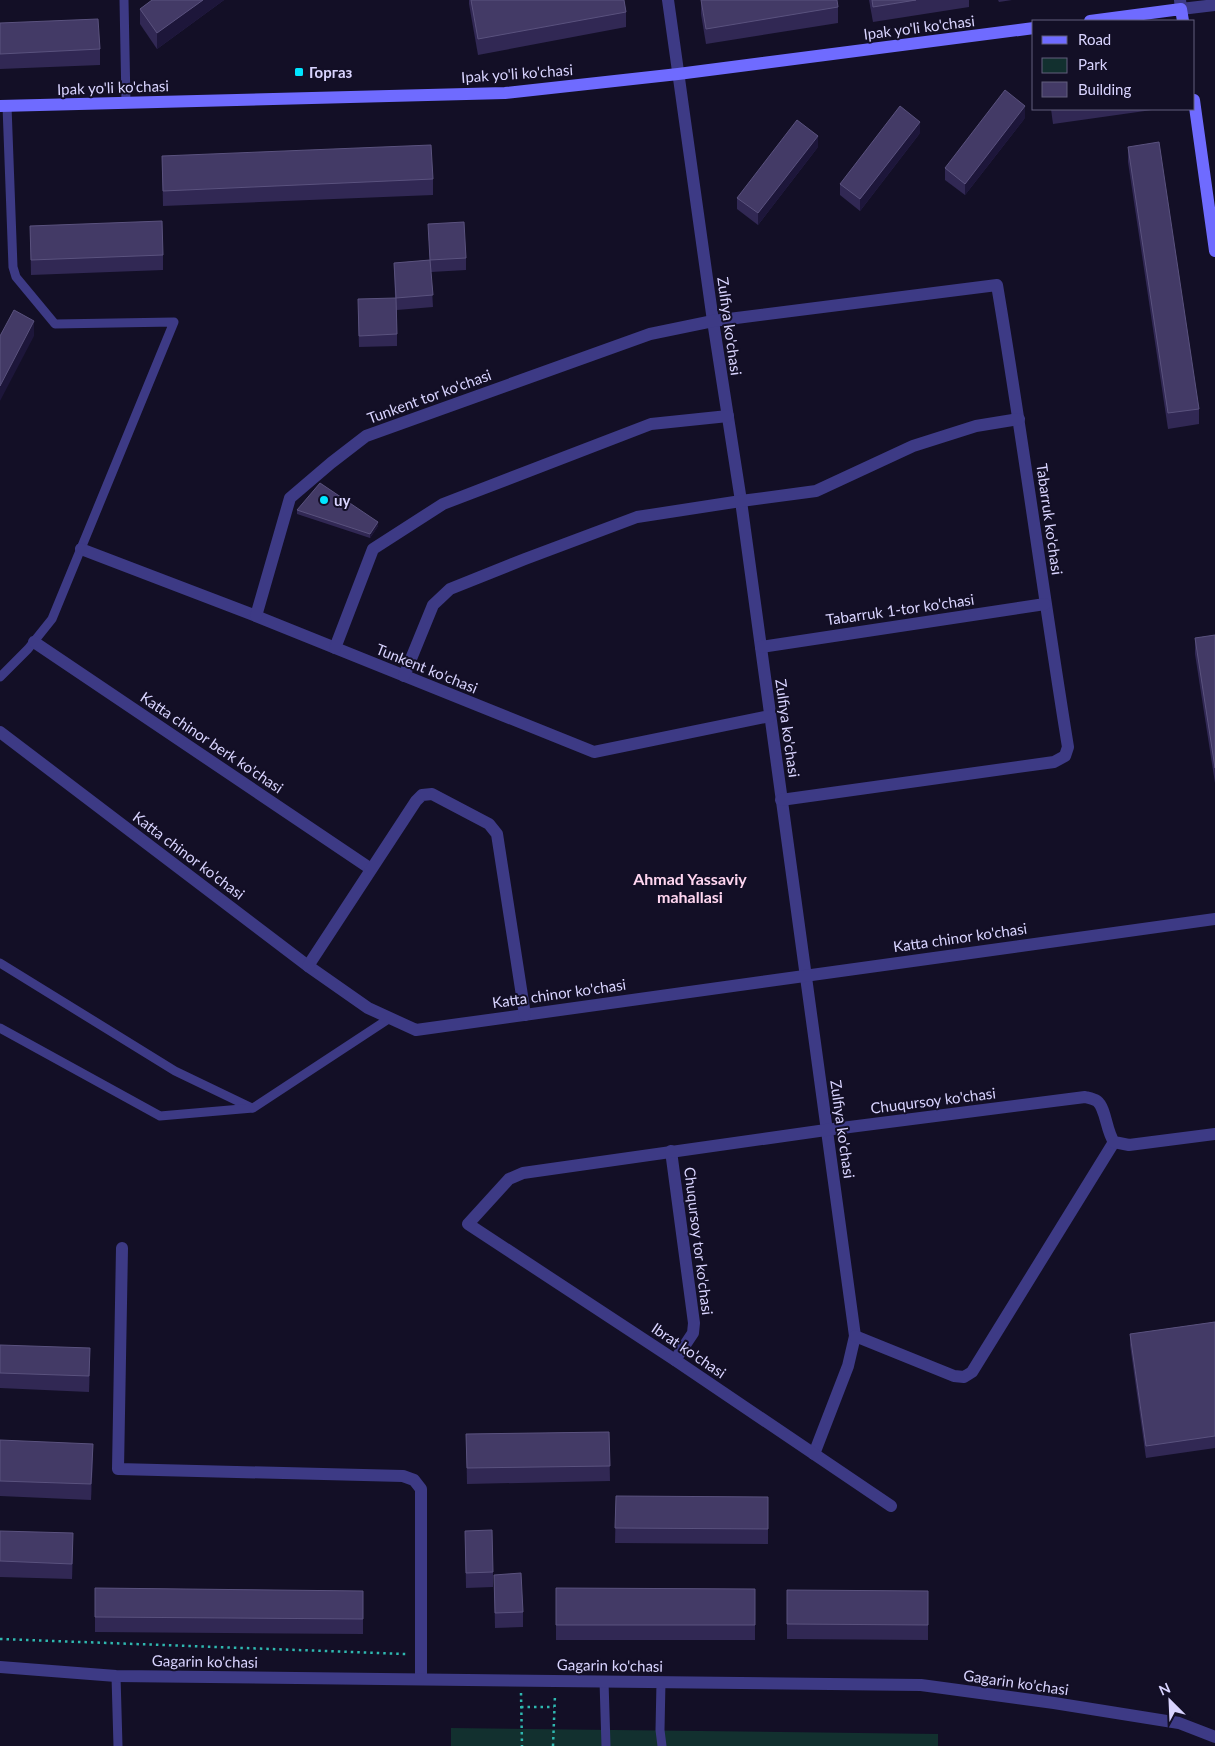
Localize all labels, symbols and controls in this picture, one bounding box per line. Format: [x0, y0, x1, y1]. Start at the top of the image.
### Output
street label: Ipak yo'li ko'chasi [862, 11, 976, 43]
legend [1032, 20, 1195, 110]
text: Road [1078, 30, 1111, 48]
text: Park [1078, 55, 1108, 73]
street label: Ipak yo'li ko'chasi [461, 60, 573, 86]
place label: Горгаз [309, 63, 353, 81]
marker: Горгаз [293, 66, 305, 78]
street label: Ipak yo'li ko'chasi [57, 76, 169, 98]
text: Building [1078, 80, 1131, 98]
street label: Zulfiya ko'chasi [714, 276, 746, 376]
street label: Tunkent tor ko'chasi [365, 365, 493, 427]
street label: Tabarruk ko'chasi [1033, 462, 1067, 576]
place label: uy [334, 491, 350, 509]
marker: uy [318, 494, 330, 506]
street label: Tabarruk 1-tor ko'chasi [825, 590, 975, 628]
street label: Tunkent ko'chasi [374, 639, 480, 697]
street label: Zulfiya ko'chasi [772, 678, 804, 778]
street label: Katta chinor berk ko'chasi [137, 687, 287, 797]
street label: Katta chinor ko'chasi [130, 807, 248, 903]
district label: Ahmad Yassaviy mahallasi [632, 869, 747, 906]
street label: Katta chinor ko'chasi [892, 919, 1028, 955]
street label: Katta chinor ko'chasi [491, 975, 627, 1011]
street label: Zulfiya ko'chasi [827, 1079, 859, 1179]
street label: Chuqursoy ko'chasi [869, 1083, 997, 1117]
street label: Chuqursoy tor ko'chasi [681, 1166, 717, 1316]
street label: Ibrat ko'chasi [648, 1319, 730, 1381]
street label: Gagarin ko'chasi [152, 1651, 258, 1671]
street label: Gagarin ko'chasi [557, 1655, 663, 1675]
street label: Gagarin ko'chasi [962, 1666, 1070, 1698]
north arrow [1145, 1676, 1195, 1726]
text: N [1156, 1679, 1173, 1699]

